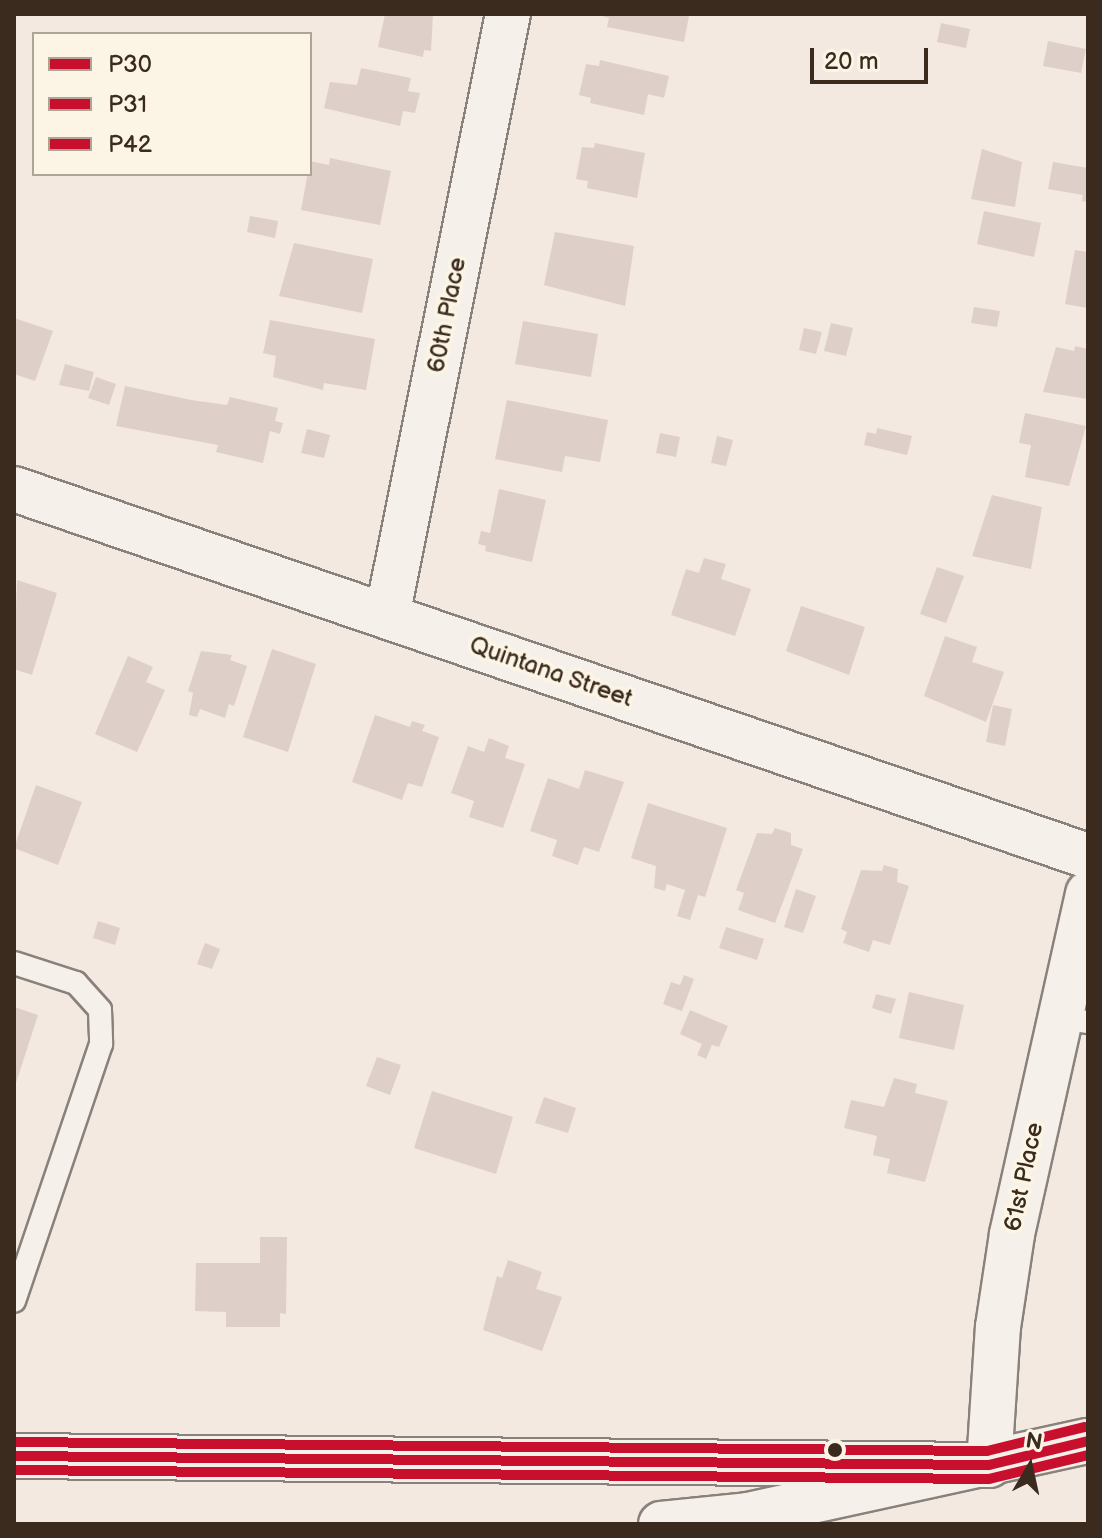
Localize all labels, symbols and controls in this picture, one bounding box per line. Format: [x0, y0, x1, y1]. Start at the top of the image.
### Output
legend [32, 32, 312, 176]
scale bar [814, 32, 932, 82]
text: 20 m [824, 47, 879, 76]
text: P30 [108, 50, 152, 79]
text: P31 [108, 90, 147, 119]
text: P42 [108, 130, 152, 159]
street label: 60th Place [422, 255, 472, 375]
street label: Quintana Street [466, 631, 636, 713]
street label: 61st Place [998, 1120, 1050, 1234]
north arrow [990, 1426, 1070, 1506]
text: N [1024, 1427, 1044, 1456]
unlabelled marker [827, 1442, 843, 1458]

